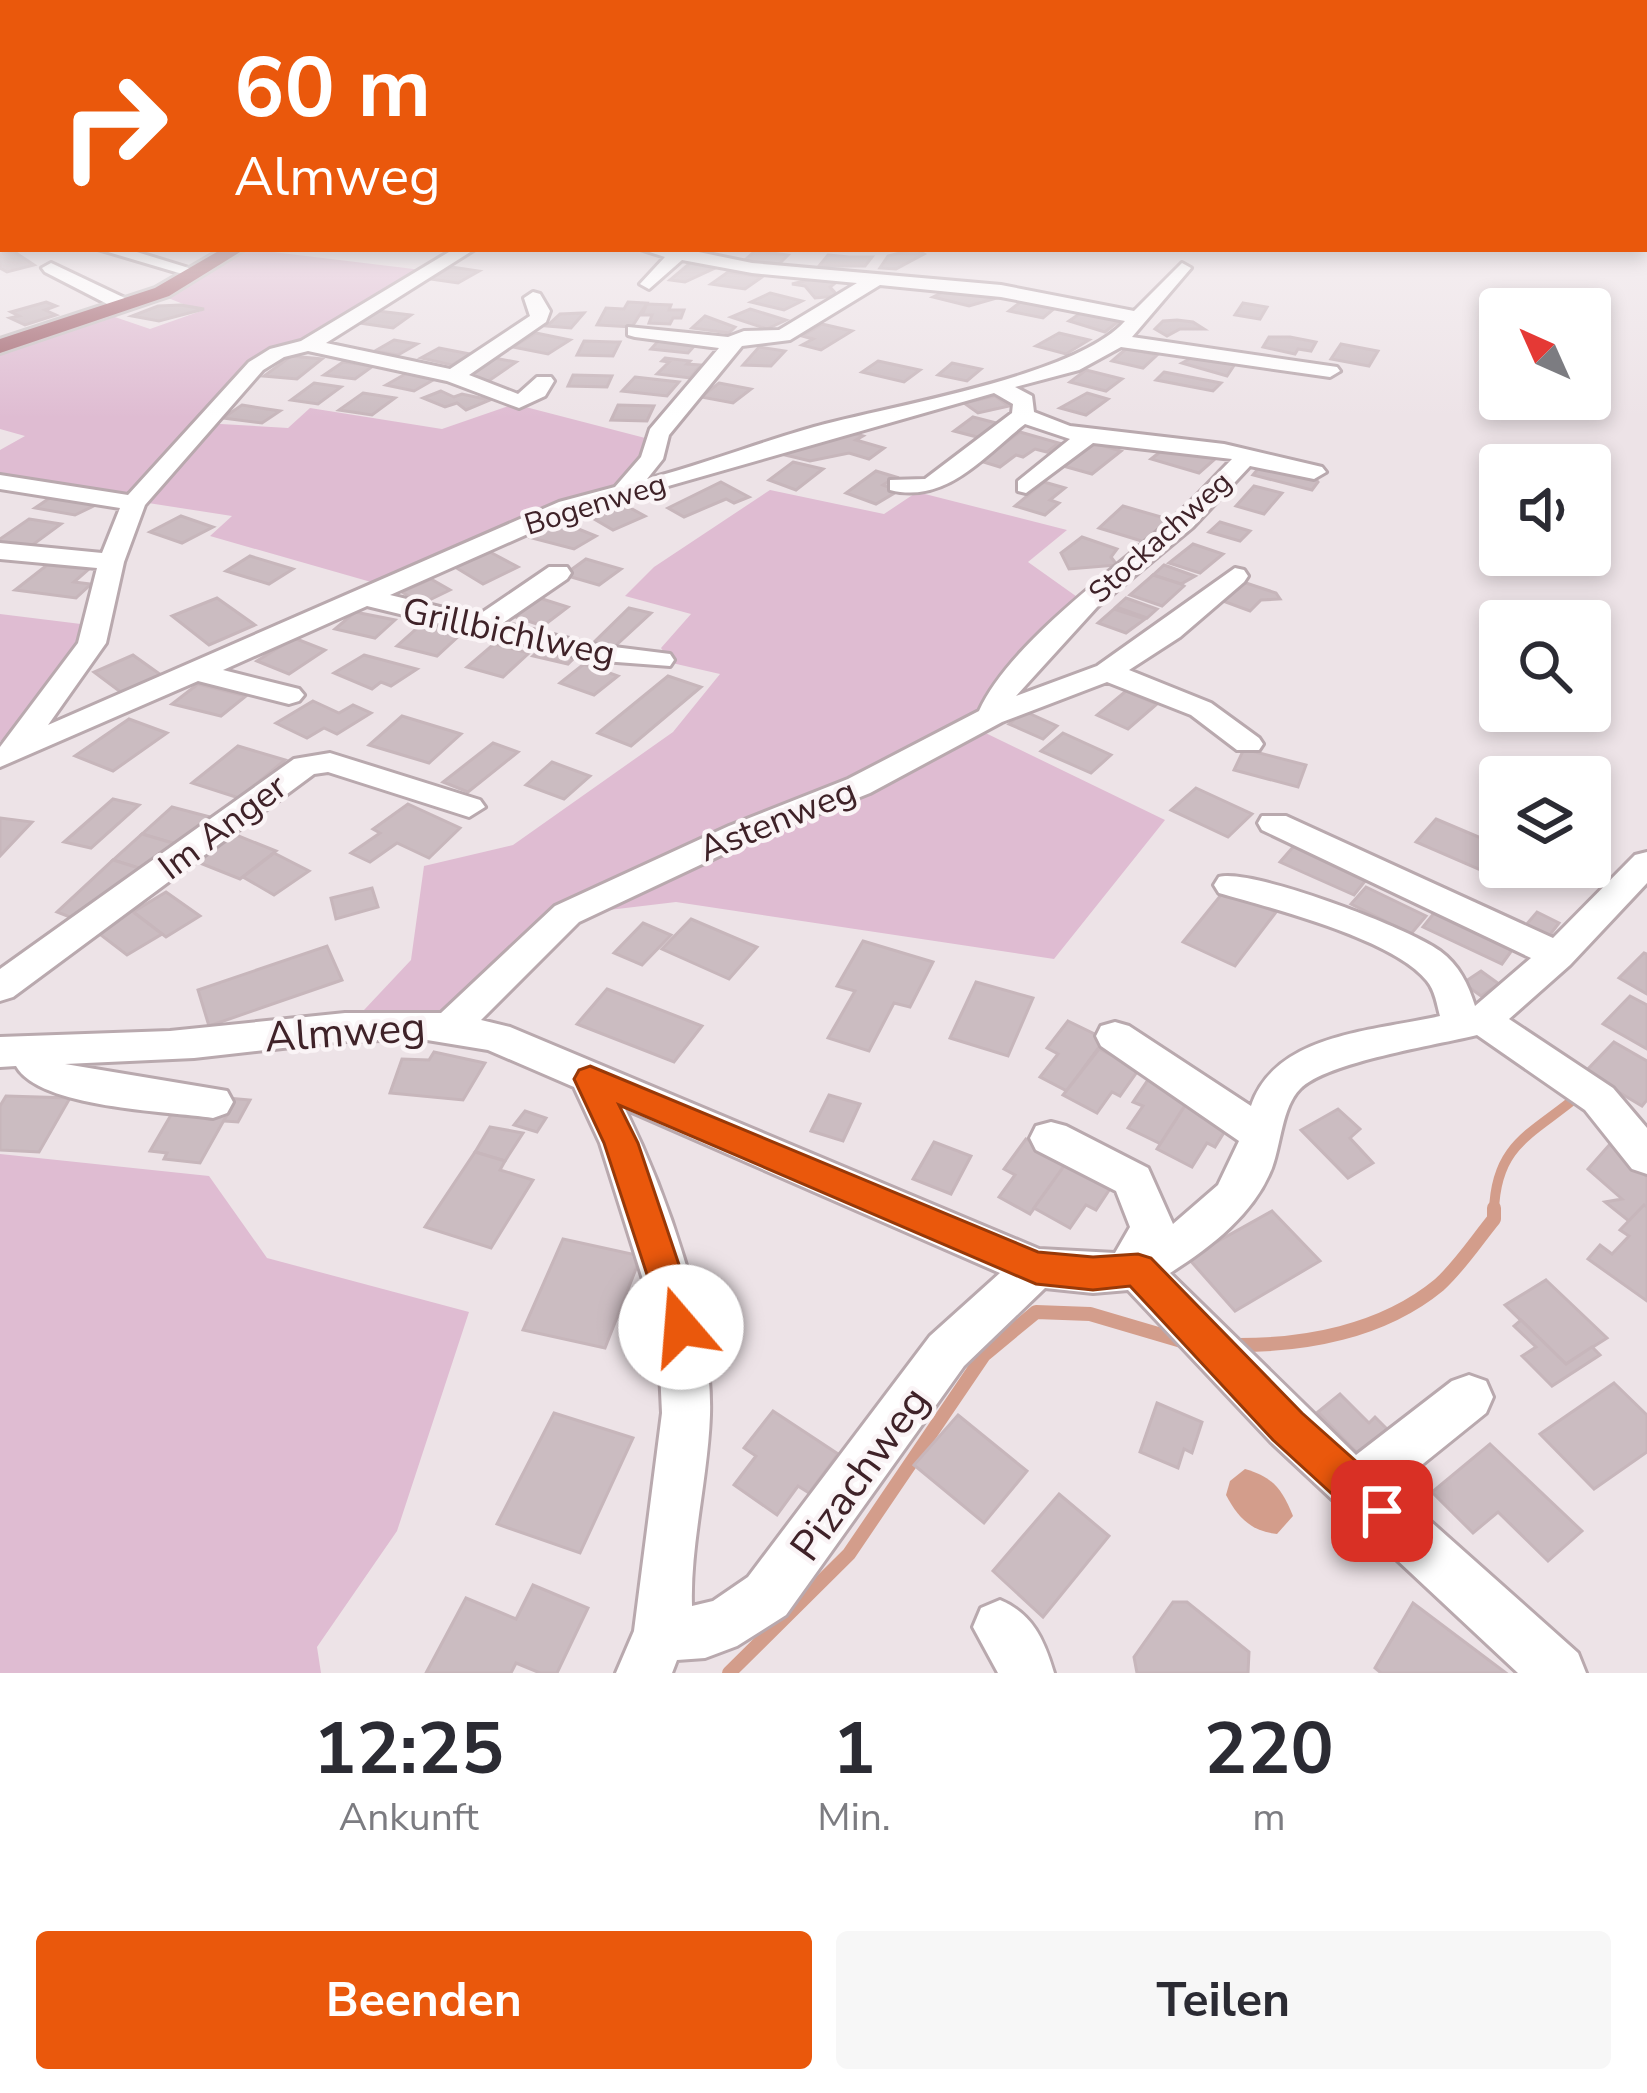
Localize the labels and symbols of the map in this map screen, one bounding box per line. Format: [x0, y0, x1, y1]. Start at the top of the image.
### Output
north arrow [1479, 288, 1611, 420]
street label: Stockachweg [1080, 462, 1241, 613]
street label: Bogenweg [519, 464, 671, 545]
street label: Grillbichlweg [398, 586, 619, 679]
street label: Im Anger [149, 763, 297, 892]
street label: Astenweg [692, 767, 863, 874]
street label: Almweg [263, 998, 427, 1067]
position arrow [618, 1264, 744, 1390]
street label: Pizachweg [778, 1375, 943, 1573]
pin [1331, 1460, 1433, 1562]

